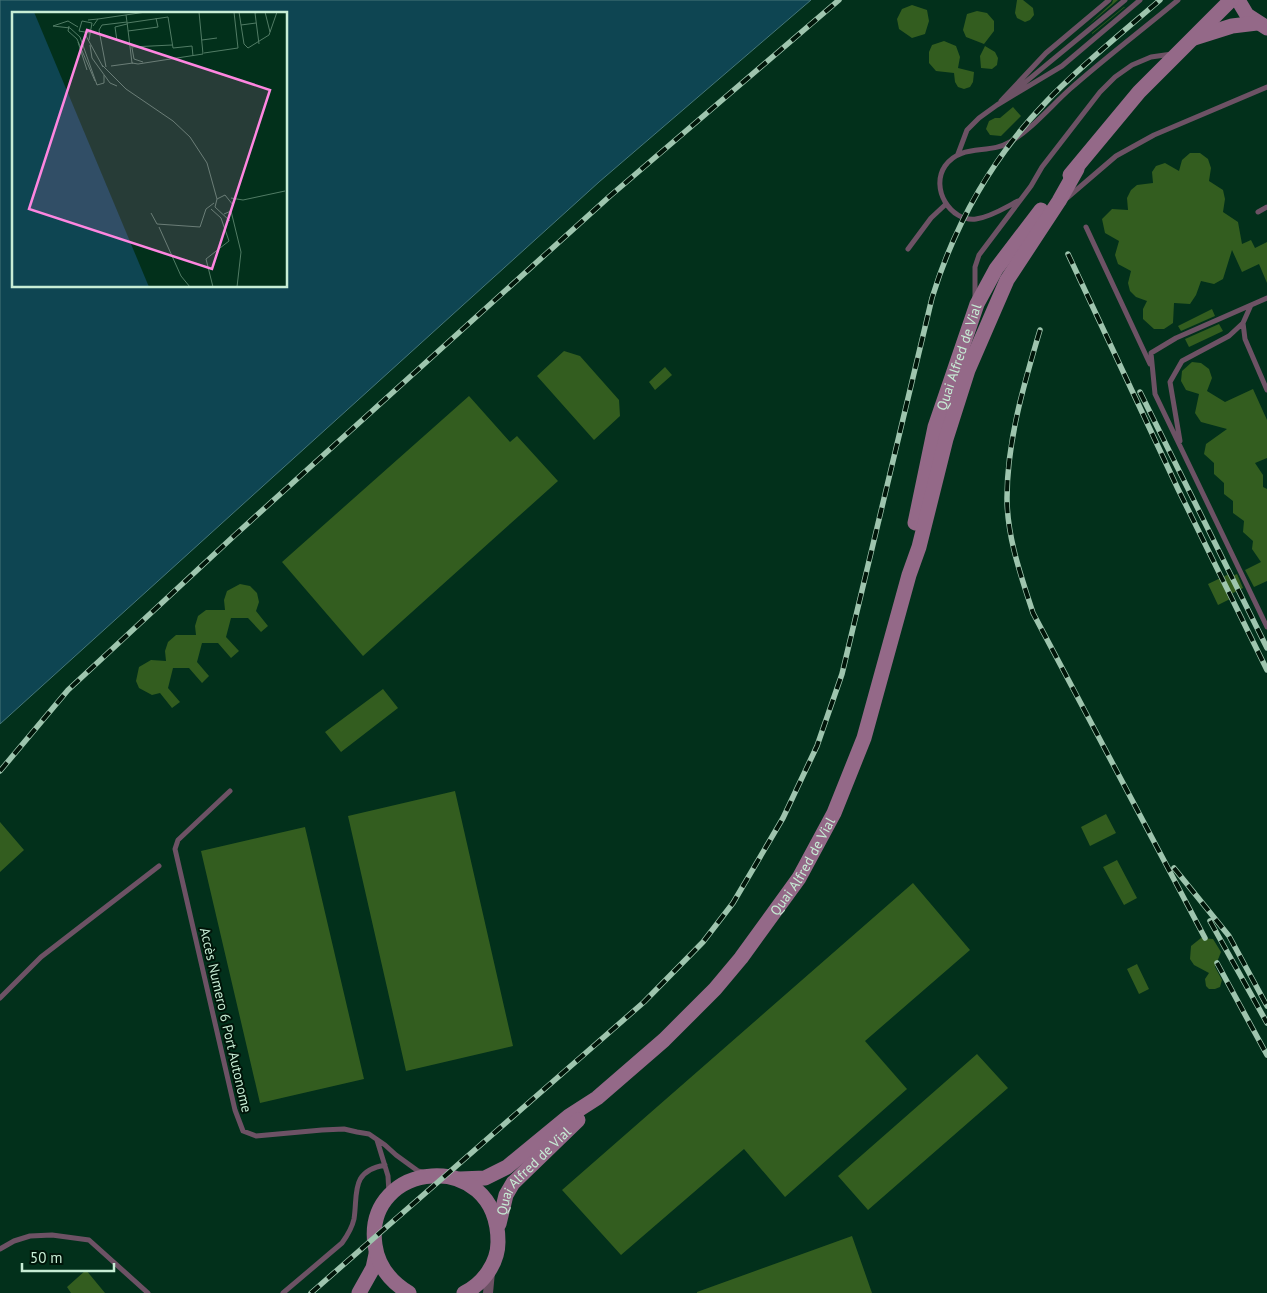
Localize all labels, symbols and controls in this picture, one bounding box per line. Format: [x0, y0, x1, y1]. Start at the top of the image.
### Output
inset map [12, 12, 288, 288]
street label: Quai Alfred de Vial [932, 301, 985, 413]
street label: Quai Alfred de Vial [766, 814, 839, 919]
street label: Accès Numero 6 Port Autonome [196, 926, 256, 1114]
street label: Quai Alfred de Vial [492, 1123, 575, 1217]
scale bar [22, 1240, 115, 1272]
text: 50 m [30, 1248, 63, 1267]

